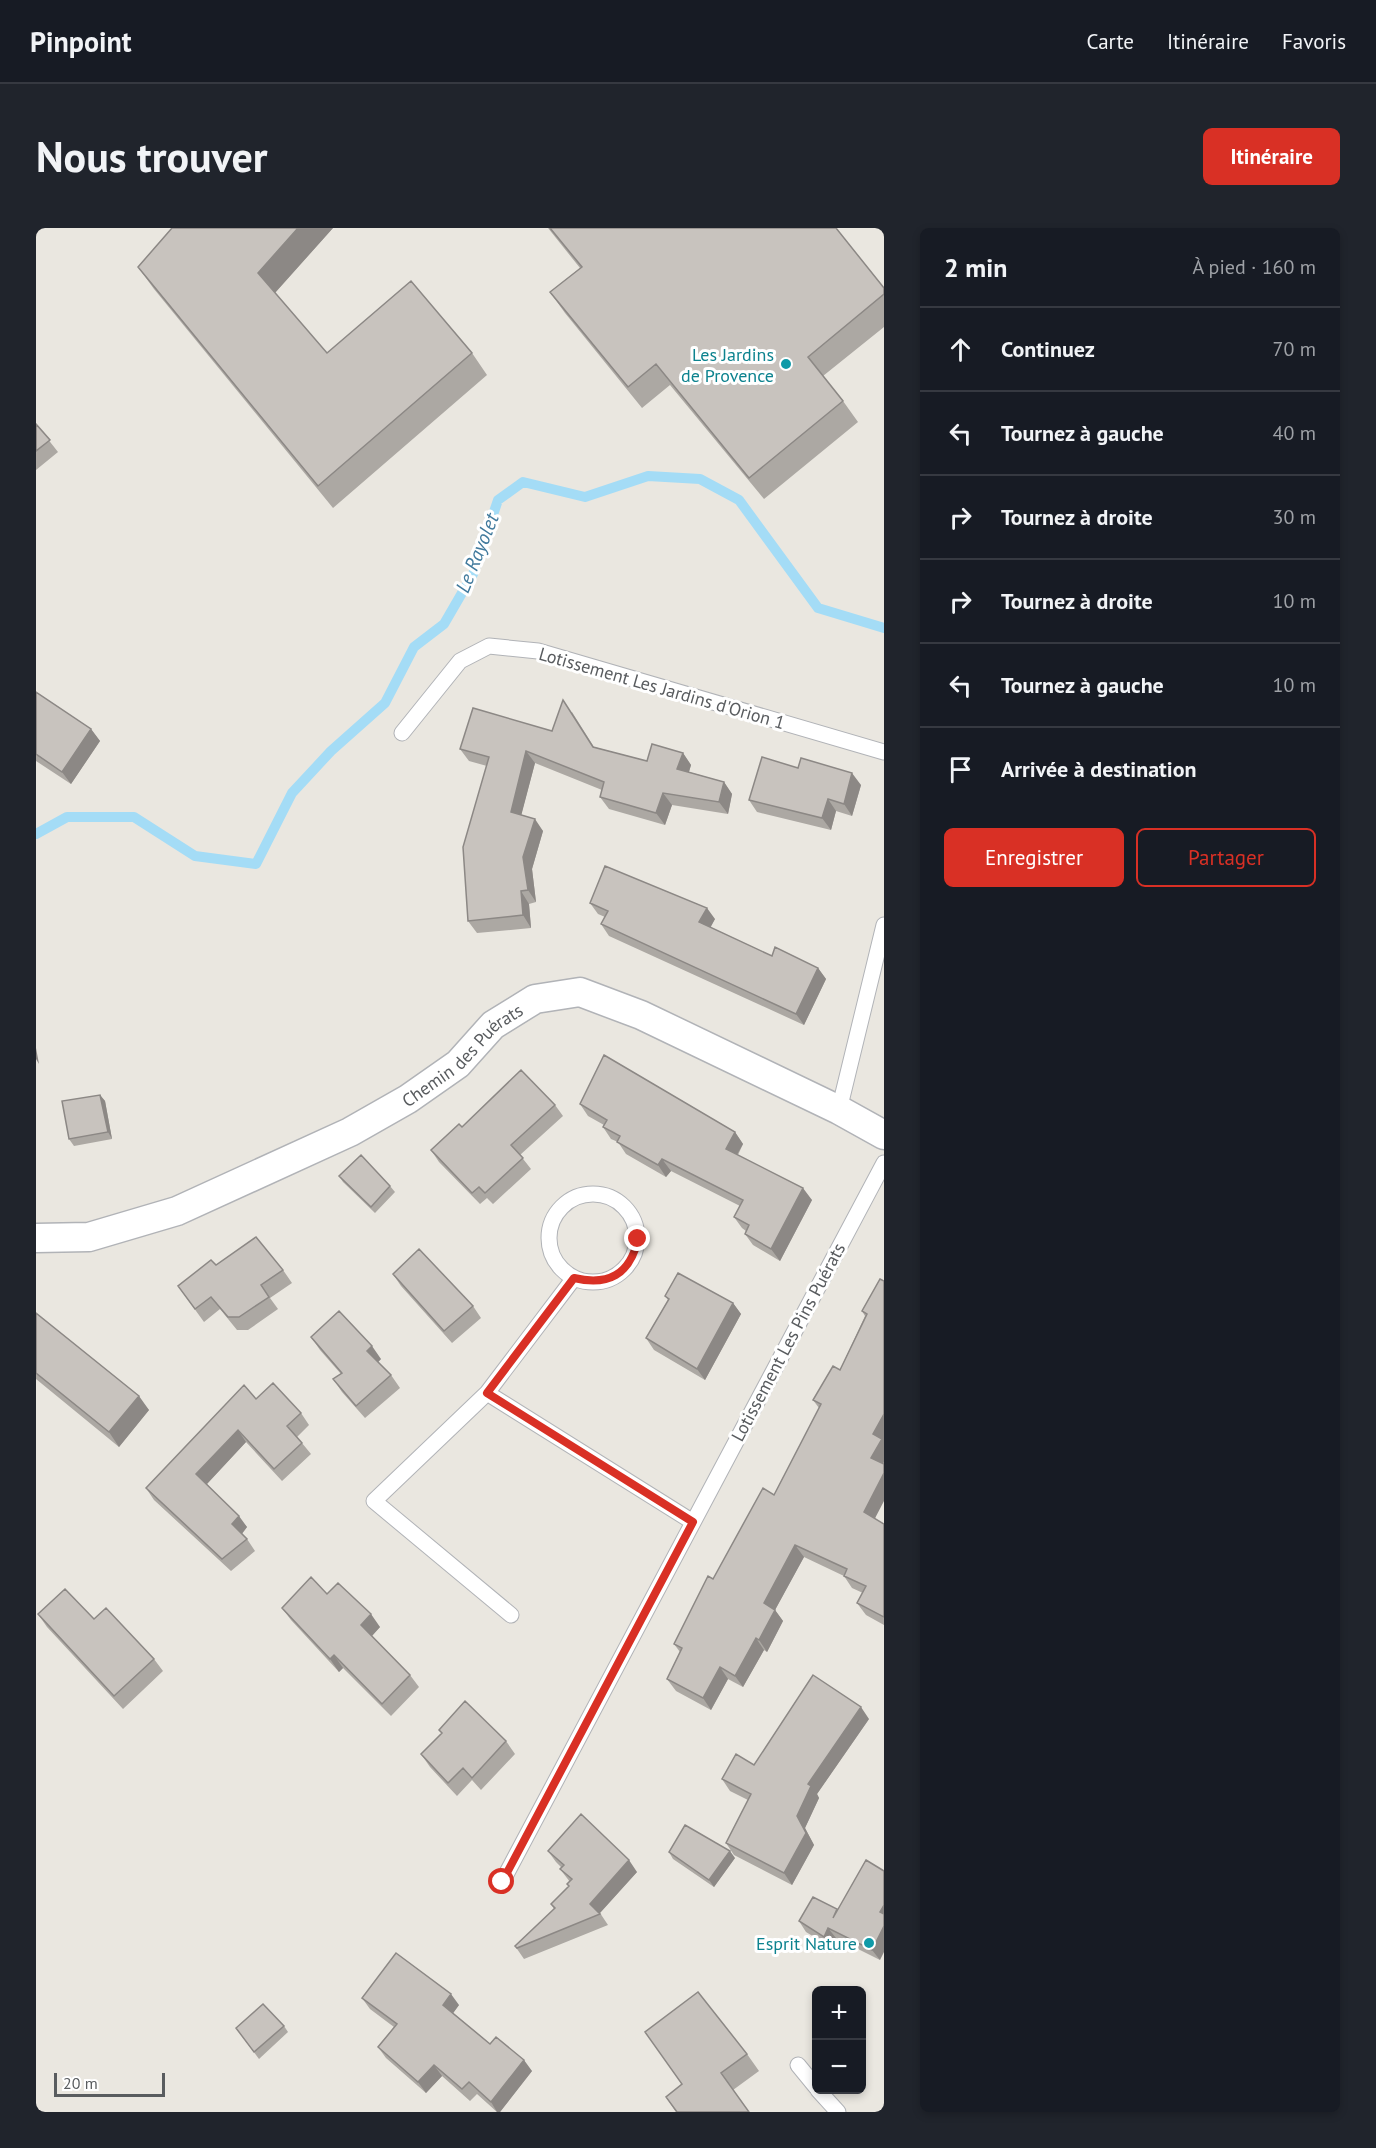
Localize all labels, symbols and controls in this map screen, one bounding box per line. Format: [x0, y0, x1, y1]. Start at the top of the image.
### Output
text: Pinpoint [30, 23, 132, 60]
text: Carte [1087, 28, 1134, 55]
text: Itinéraire [1167, 28, 1249, 55]
text: Favoris [1282, 28, 1346, 55]
button: Itinéraire [1203, 128, 1340, 185]
text: Nous trouver [36, 129, 267, 184]
text: 2 min [944, 251, 1007, 284]
text: À pied · 160 m [1192, 254, 1316, 280]
icon: ahead [944, 333, 977, 366]
text: Continuez [1001, 335, 1095, 363]
text: 70 m [1273, 336, 1316, 362]
place label: Les Jardins de Provence [681, 343, 774, 387]
marker: Les Jardins de Provence [779, 357, 793, 371]
icon: left [944, 417, 977, 450]
text: Tournez à gauche [1001, 419, 1164, 447]
text: 40 m [1273, 420, 1316, 446]
icon: right [944, 501, 977, 534]
text: Tournez à droite [1001, 503, 1153, 531]
text: 30 m [1273, 504, 1316, 530]
water label: Le Rayolet [449, 508, 505, 597]
icon: right [944, 585, 977, 618]
text: Tournez à droite [1001, 587, 1153, 615]
text: 10 m [1273, 588, 1316, 614]
street label: Lotissement Les Jardins d'Orion 1 [536, 642, 788, 734]
icon: left [944, 669, 977, 702]
text: Tournez à gauche [1001, 671, 1164, 699]
text: 10 m [1273, 672, 1316, 698]
icon: arrive [944, 753, 977, 786]
text: Arrivée à destination [1001, 755, 1197, 783]
button: Enregistrer [944, 828, 1124, 887]
button: Partager [1136, 828, 1316, 887]
street label: Chemin des Puérats [398, 998, 527, 1112]
route end [624, 1225, 650, 1251]
street label: Lotissement Les Pins Puérats [726, 1239, 850, 1445]
route start [488, 1868, 514, 1894]
place label: Esprit Nature [756, 1932, 857, 1955]
marker: Esprit Nature [862, 1936, 876, 1950]
map controls [812, 1986, 866, 2094]
button: + [812, 1986, 866, 2040]
button: − [812, 2040, 866, 2094]
scale bar [54, 2070, 165, 2098]
text: 20 m [63, 2073, 98, 2093]

